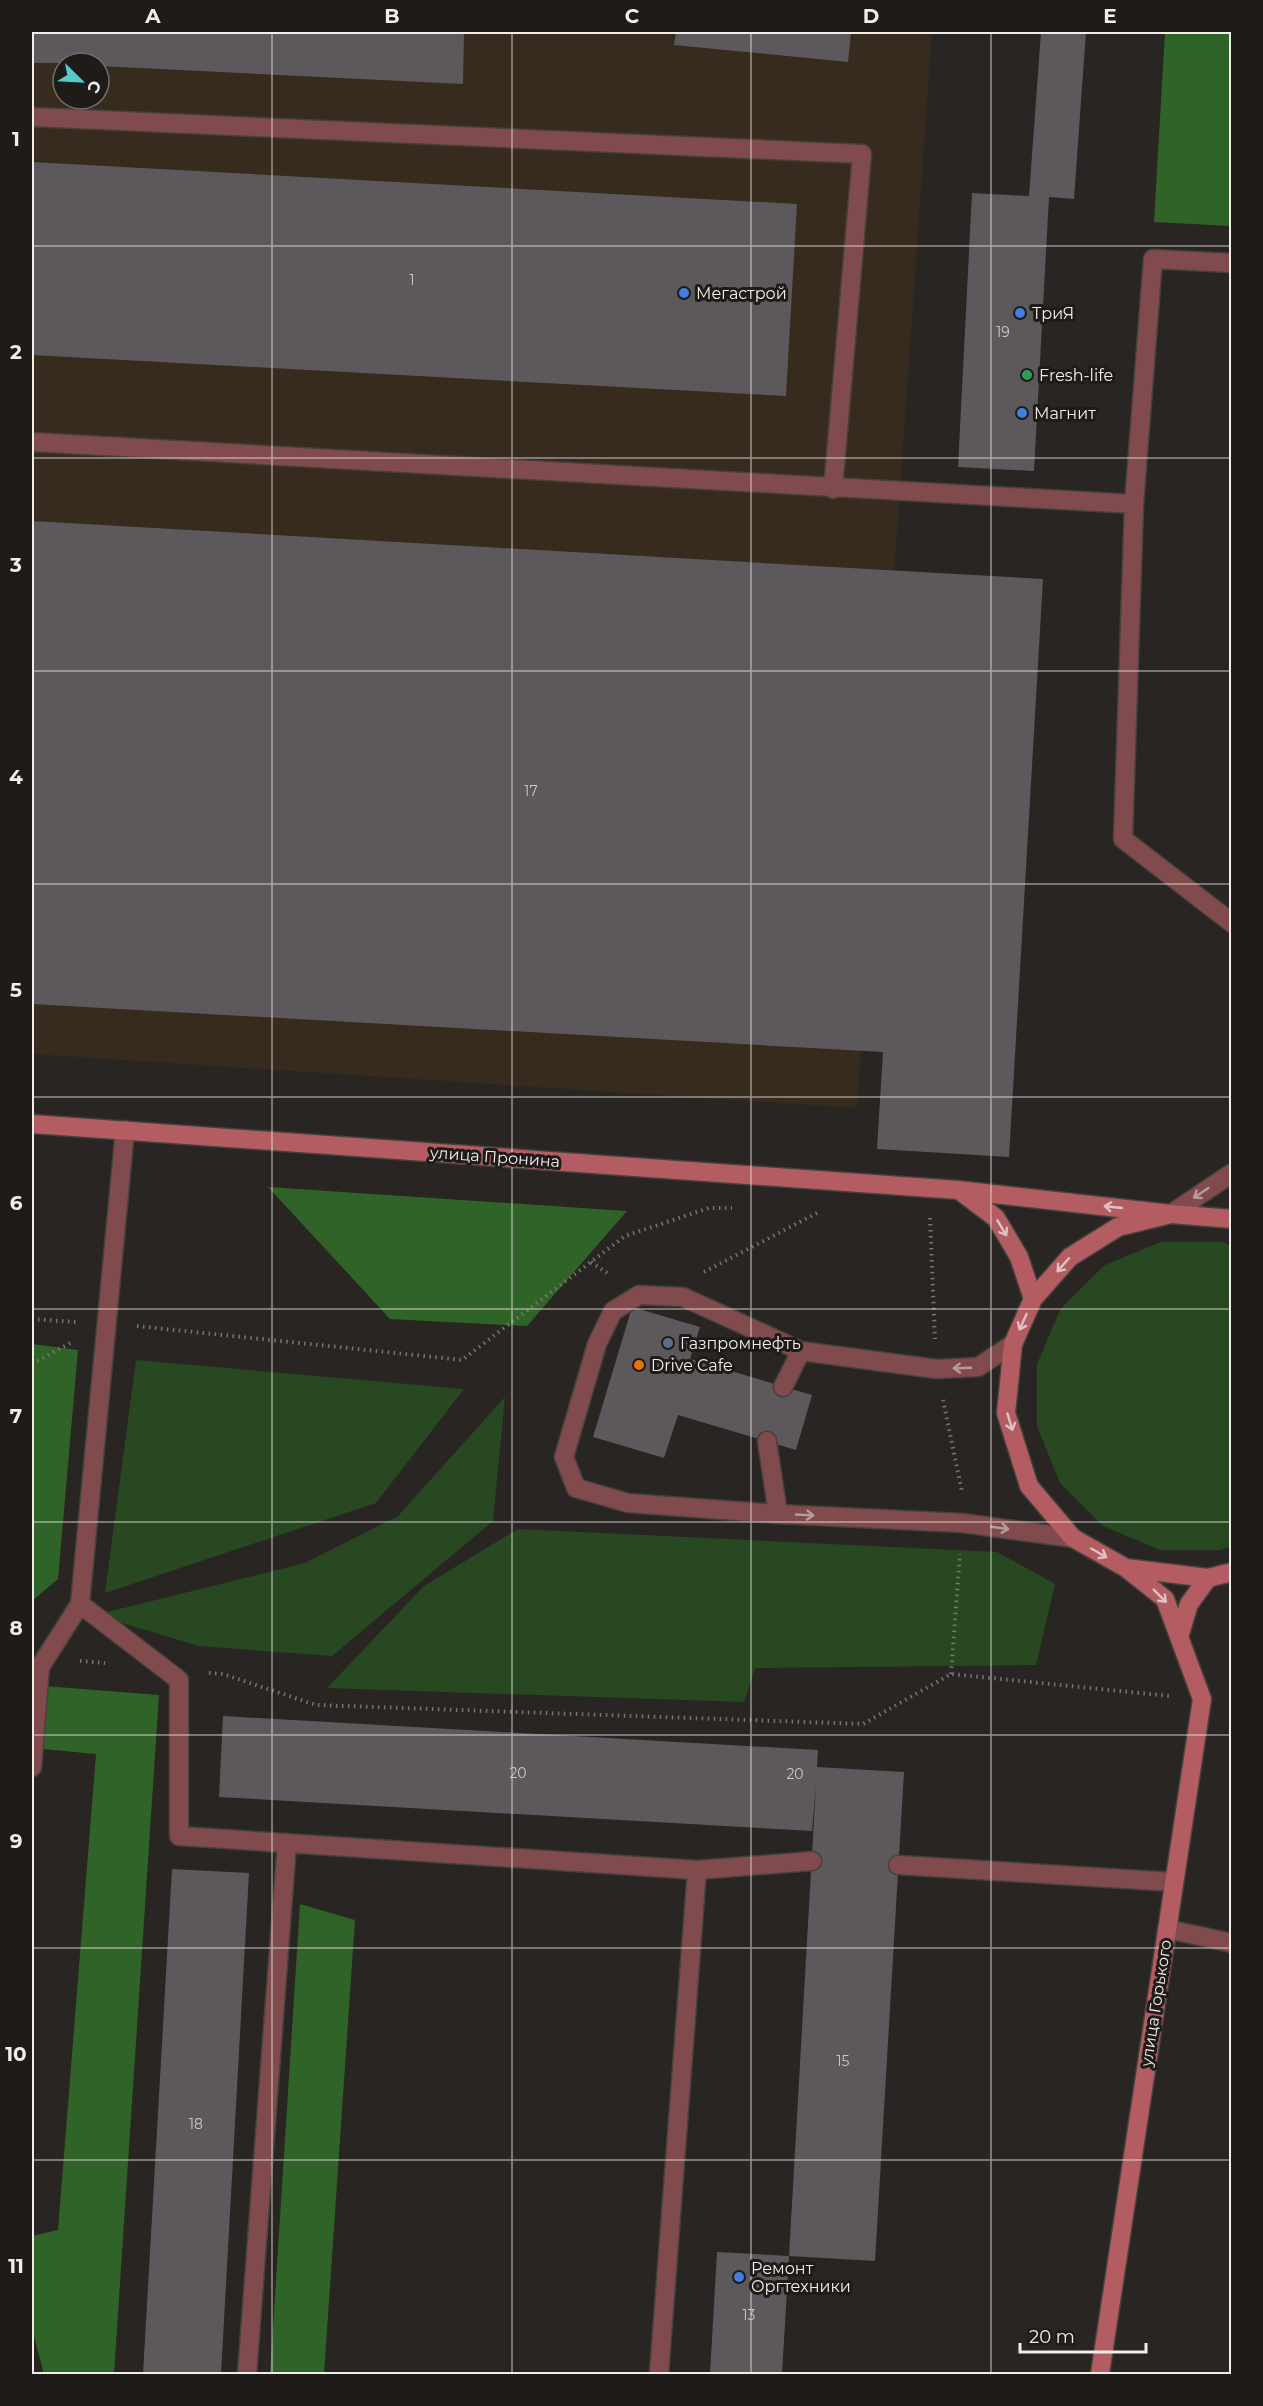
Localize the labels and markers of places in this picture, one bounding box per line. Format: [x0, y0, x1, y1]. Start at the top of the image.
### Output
place label: Мегастрой [696, 284, 787, 303]
marker: Мегастрой [677, 286, 691, 300]
place label: ТриЯ [1032, 304, 1074, 323]
marker: ТриЯ [1013, 306, 1027, 320]
place label: Fresh-life [1039, 366, 1113, 385]
marker: Fresh-life [1020, 368, 1034, 382]
place label: Магнит [1034, 404, 1096, 423]
marker: Магнит [1015, 406, 1029, 420]
place label: Газпромнефть [680, 1334, 801, 1353]
marker: Газпромнефть [661, 1336, 675, 1350]
place label: Drive Cafe [651, 1356, 733, 1375]
marker: Drive Cafe [632, 1358, 646, 1372]
place label: Ремонт Оргтехники [751, 2259, 851, 2296]
marker: Ремонт Оргтехники [732, 2270, 746, 2284]

